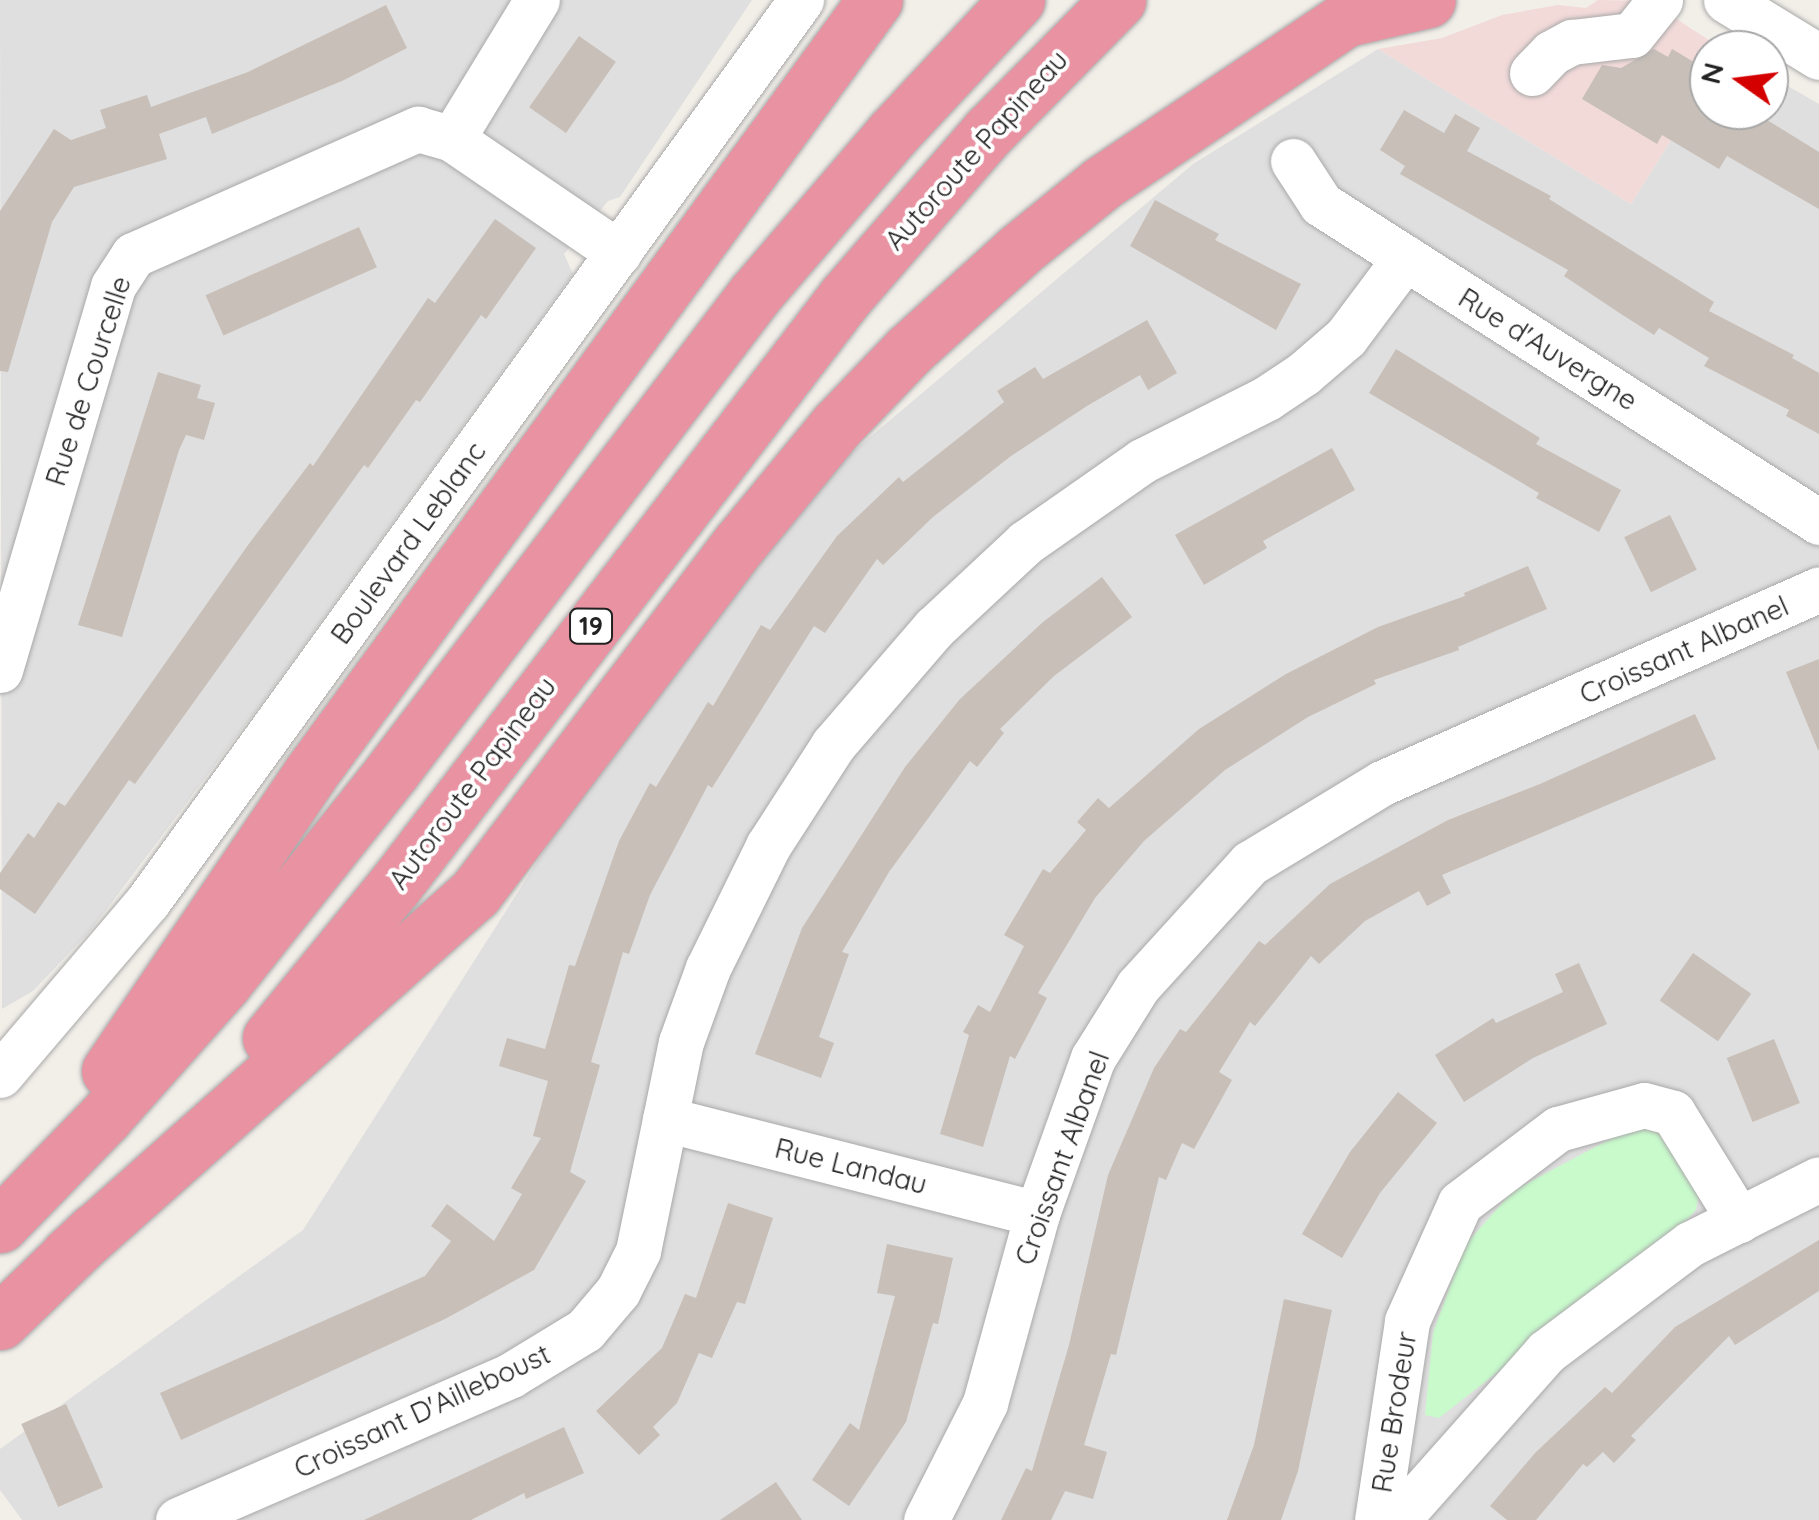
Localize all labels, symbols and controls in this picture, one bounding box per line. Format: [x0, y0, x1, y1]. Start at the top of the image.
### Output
north arrow [1689, 30, 1789, 130]
street label: Autoroute Papineau [878, 43, 1074, 257]
text: N [1692, 59, 1731, 87]
street label: Rue de Courcelle [38, 272, 138, 490]
street label: Rue d'Auvergne [1452, 281, 1644, 417]
street label: Boulevard Leblanc [324, 436, 492, 650]
street label: Croissant Albanel [1574, 589, 1794, 711]
road number: 19 [568, 606, 614, 646]
street label: Autoroute Papineau [381, 670, 563, 896]
street label: Croissant Albanel [1008, 1047, 1116, 1269]
street label: Rue Landau [771, 1131, 931, 1201]
street label: Rue Brodeur [1365, 1329, 1423, 1495]
street label: Croissant D'Ailleboust [289, 1337, 555, 1485]

